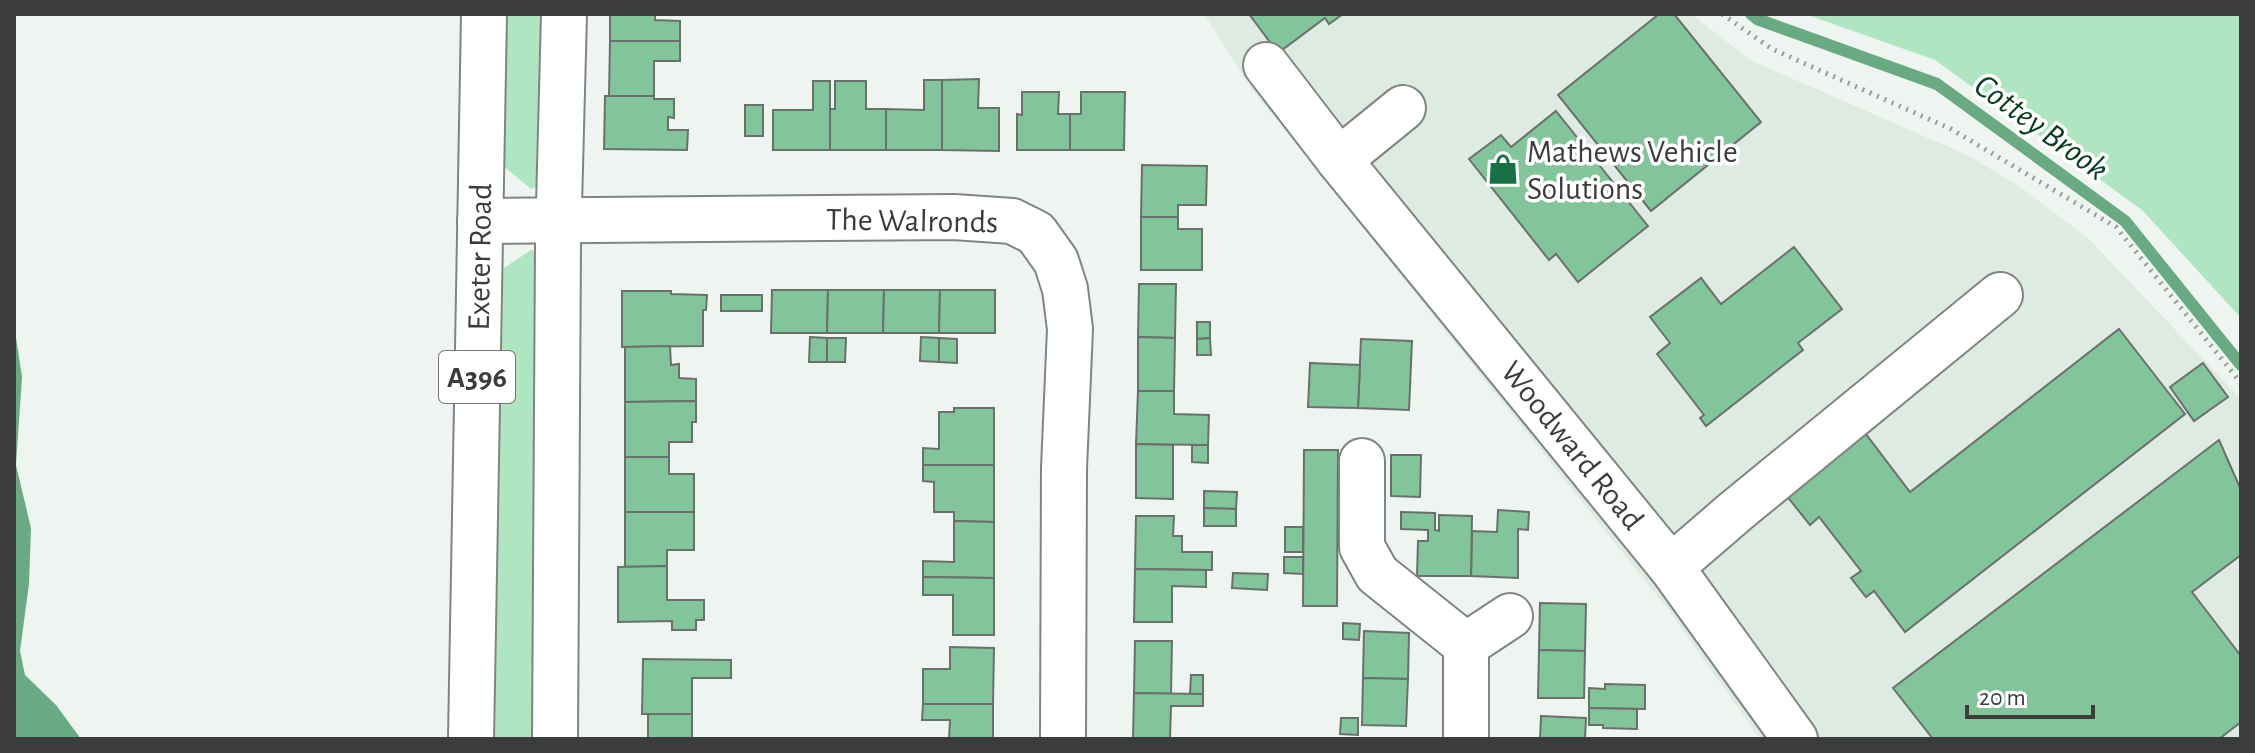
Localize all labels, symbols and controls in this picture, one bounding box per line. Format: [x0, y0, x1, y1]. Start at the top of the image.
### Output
water label: Cottey Brook [1968, 68, 2114, 187]
place label: Mathews Vehicle Solutions [1527, 136, 1738, 205]
shop icon: Mathews Vehicle Solutions [1486, 152, 1520, 186]
street label: Exeter Road [463, 183, 497, 331]
street label: The Walronds [826, 203, 998, 239]
road number: A396 [439, 351, 515, 403]
street label: Woodward Road [1495, 355, 1650, 536]
scale bar [1967, 669, 2093, 719]
text: 20 m [1979, 686, 2026, 710]

